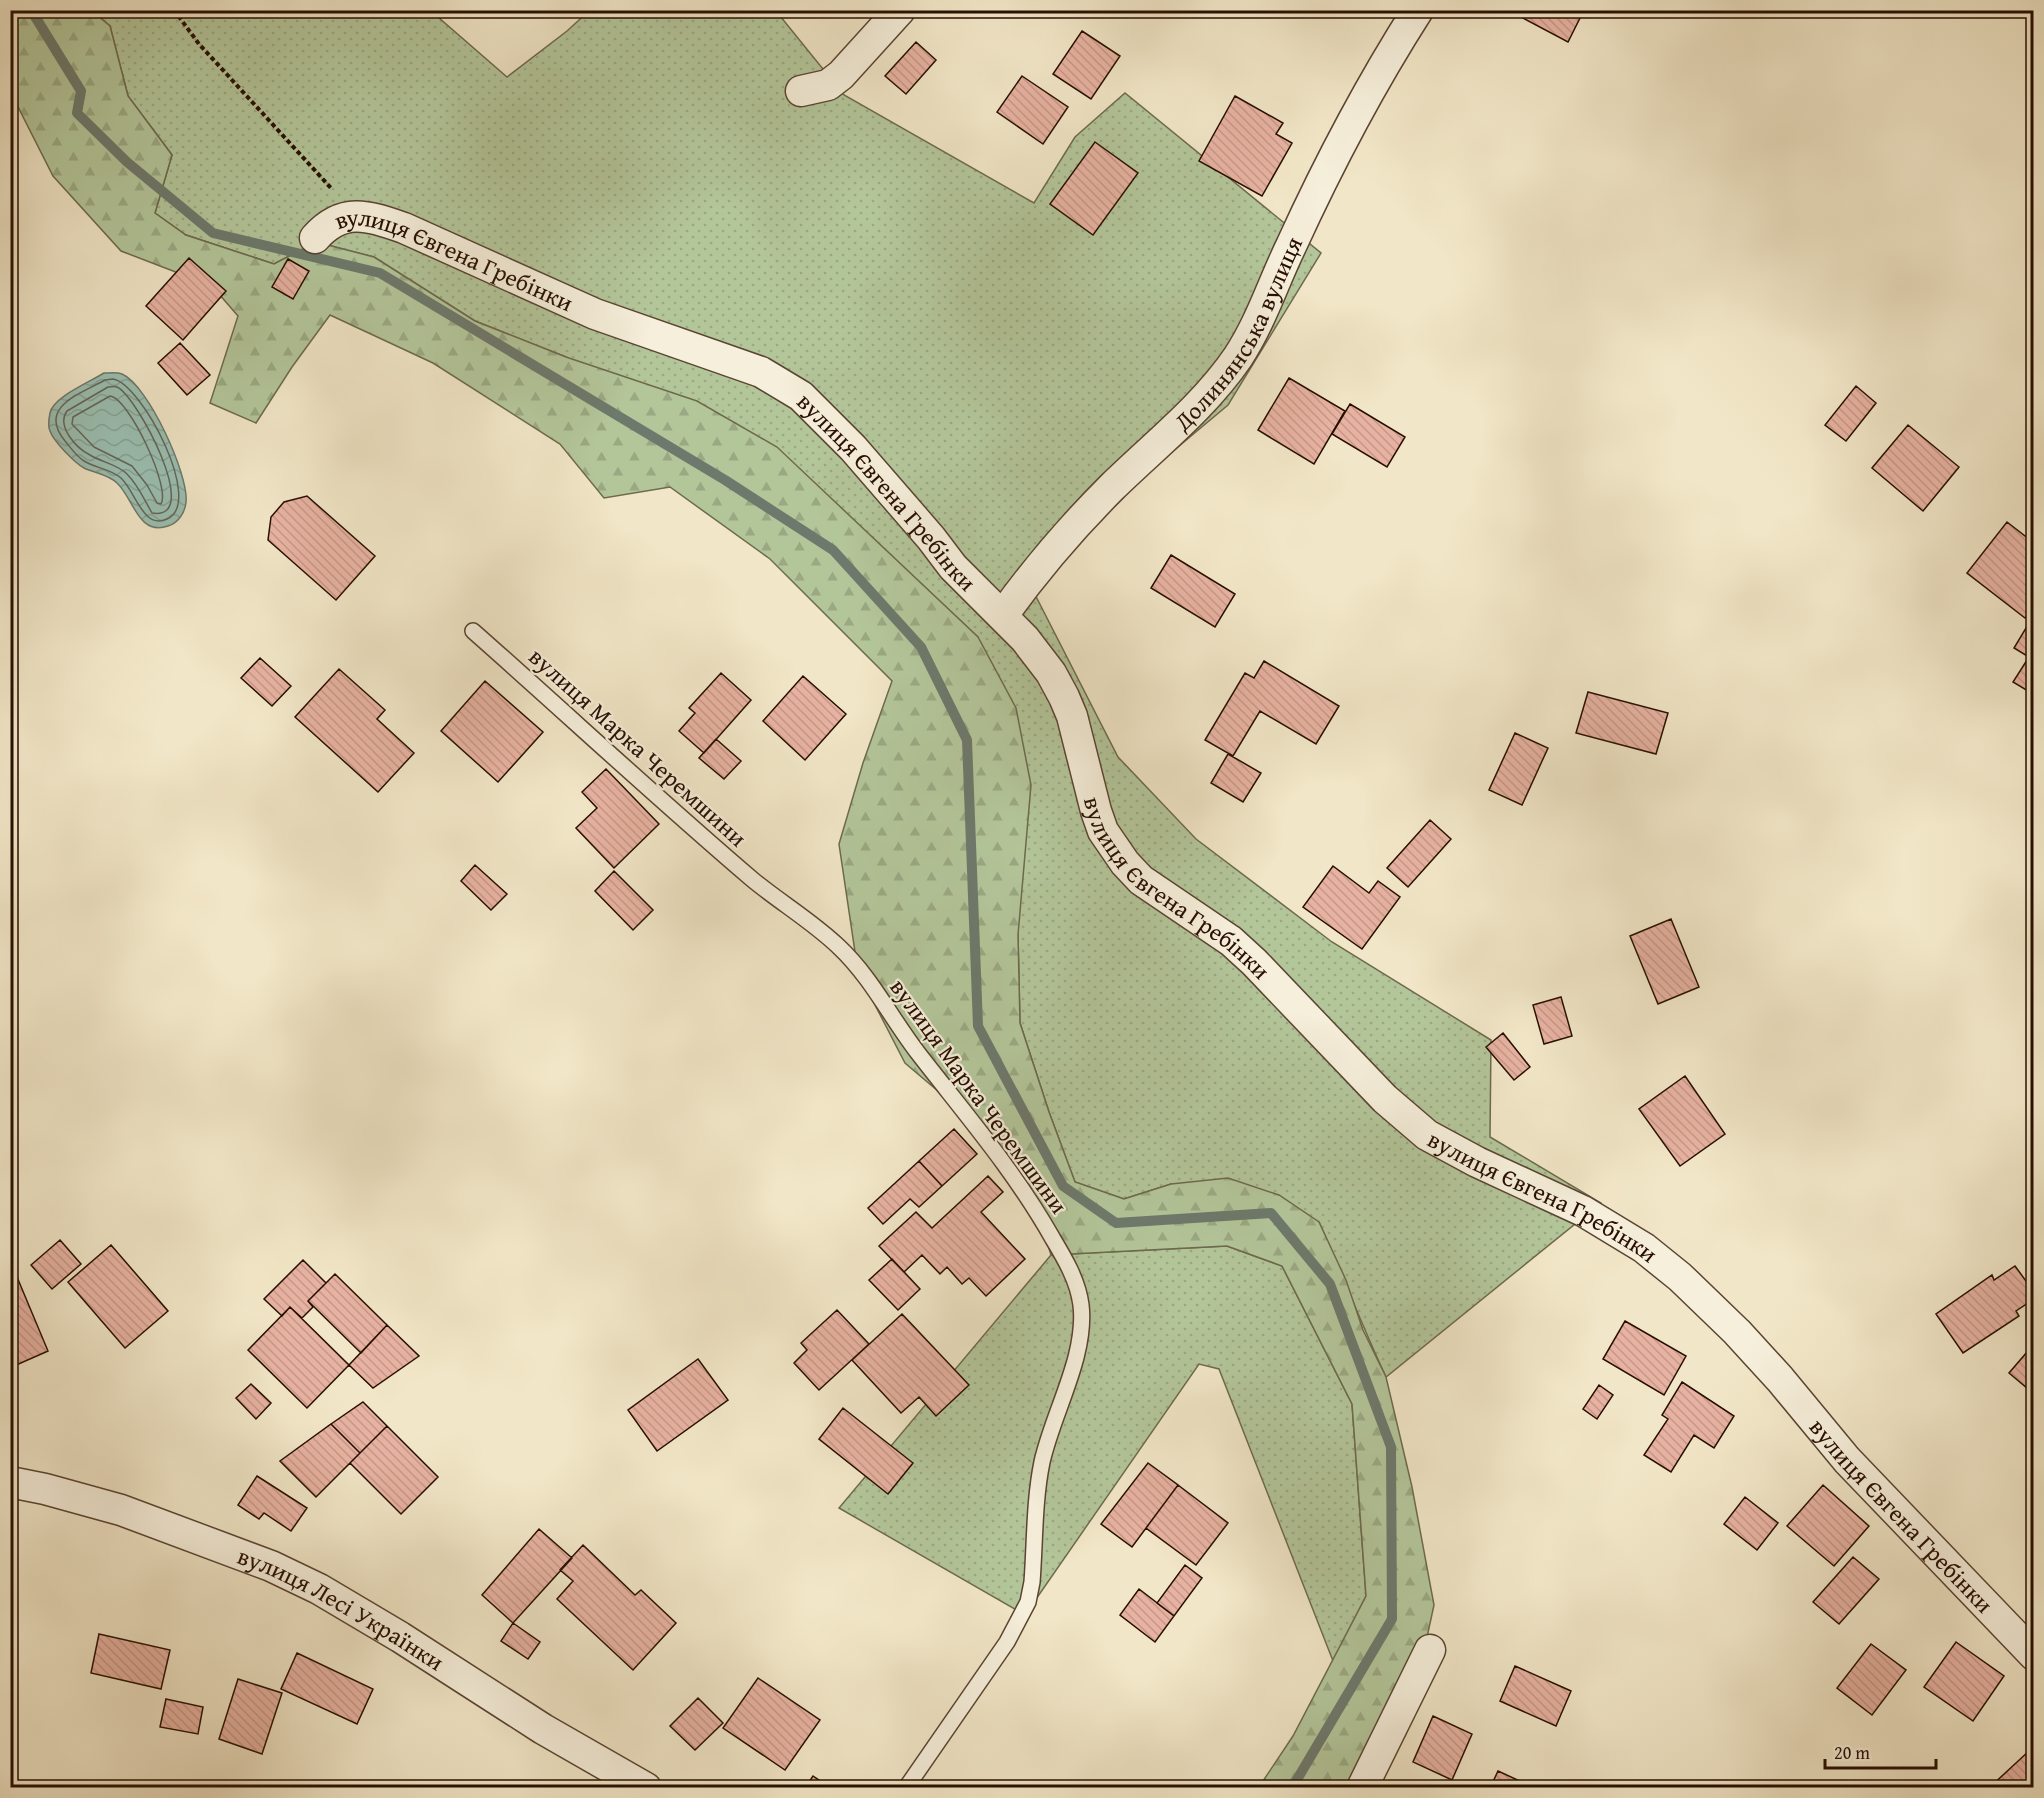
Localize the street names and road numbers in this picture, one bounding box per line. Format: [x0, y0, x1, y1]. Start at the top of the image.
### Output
street label: вулиця Євгена Гребінки [330, 199, 579, 320]
street label: Долинянська вулиця [1165, 231, 1311, 439]
street label: вулиця Євгена Гребінки [789, 384, 985, 599]
street label: вулиця Марка Черемшини [521, 639, 755, 855]
street label: вулиця Євгена Гребінки [1075, 793, 1279, 987]
street label: вулиця Марка Черемшини [882, 971, 1076, 1221]
street label: вулиця Євгена Гребінки [1422, 1121, 1666, 1270]
street label: вулиця Євгена Гребінки [1802, 1410, 2002, 1620]
street label: вулиця Лесі Українки [233, 1538, 451, 1679]

